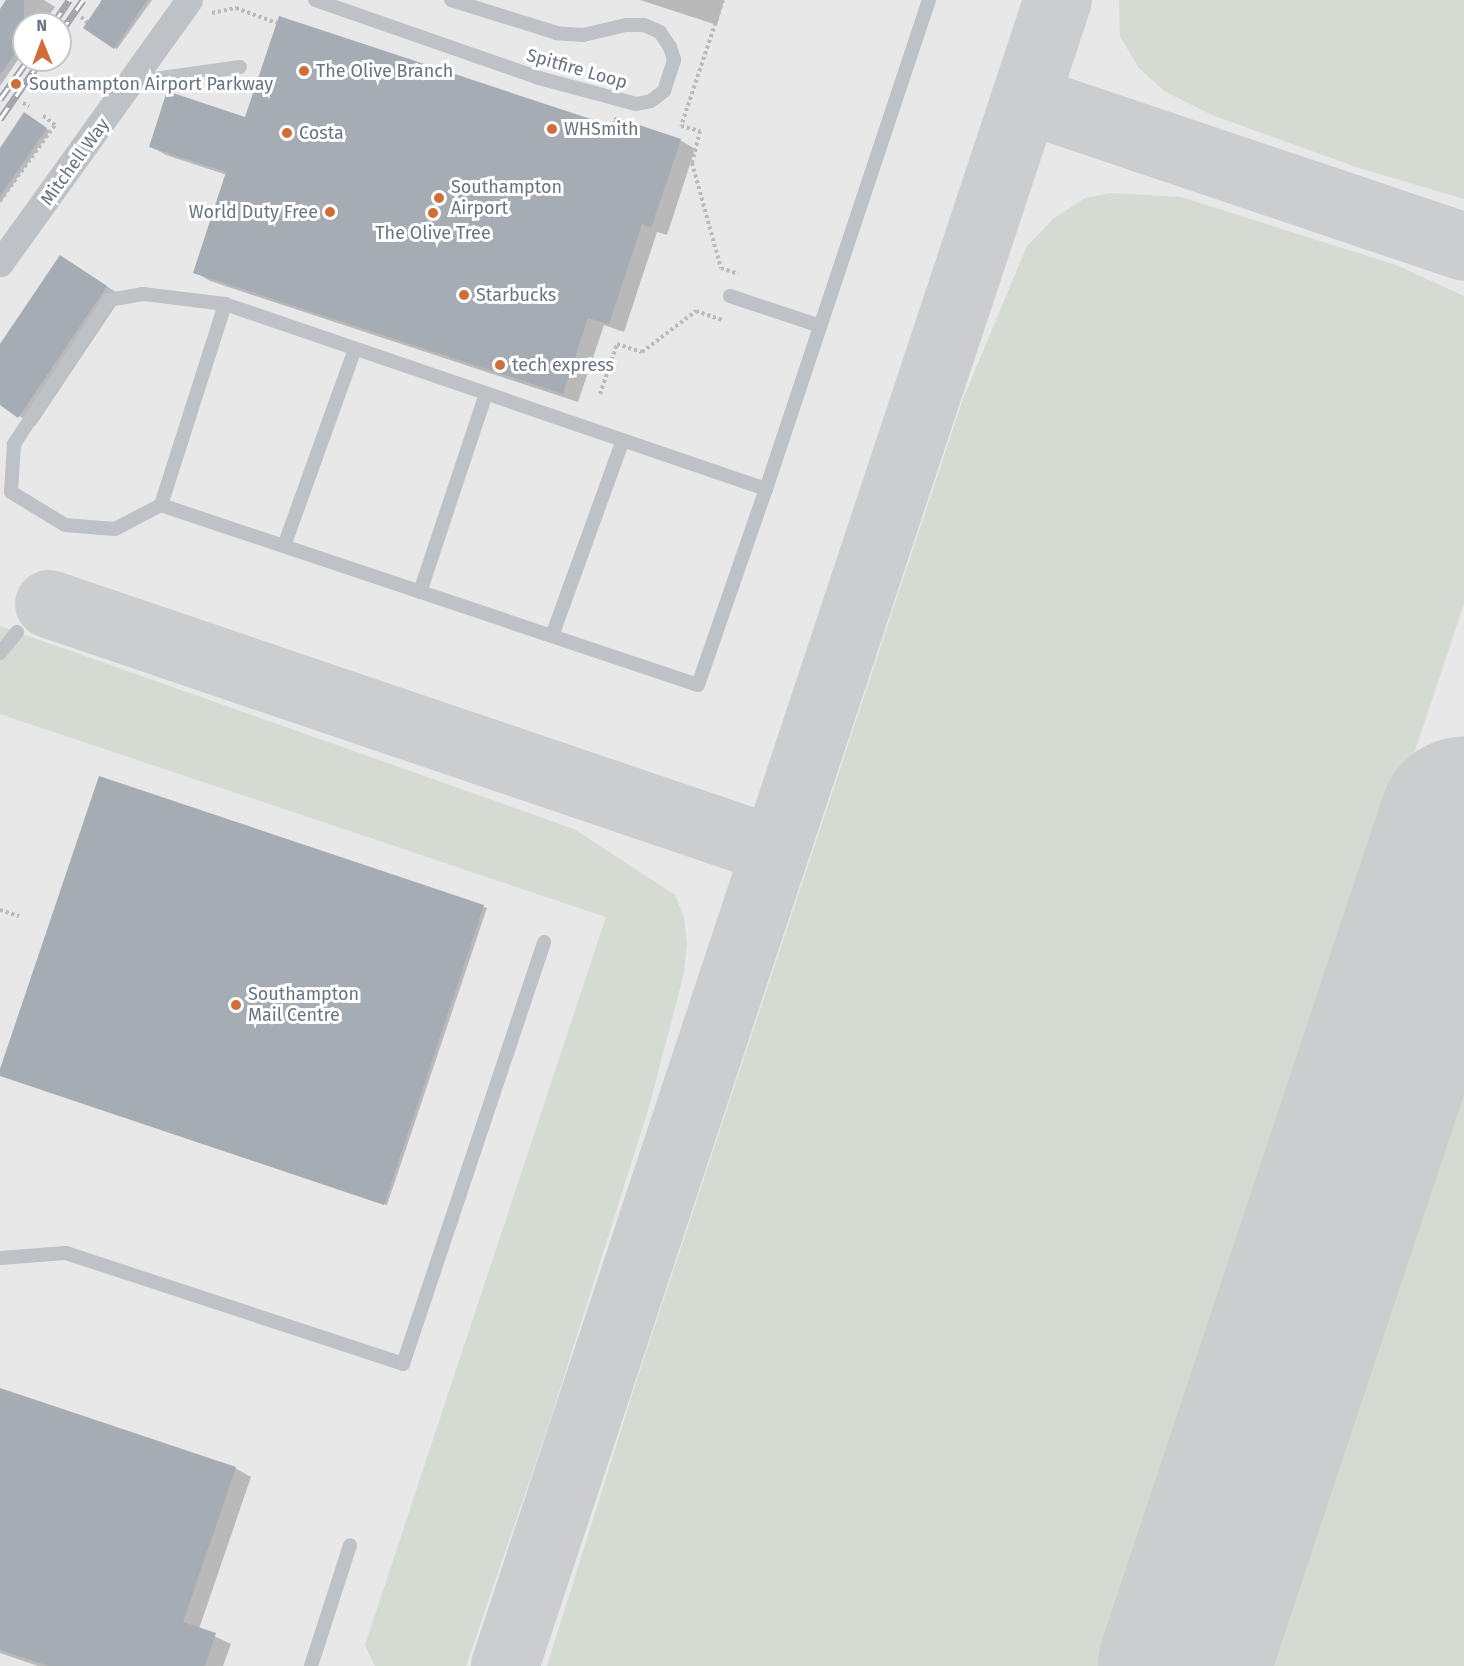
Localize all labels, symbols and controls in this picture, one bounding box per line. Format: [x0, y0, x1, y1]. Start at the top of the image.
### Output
north arrow [12, 12, 72, 72]
text: N [36, 16, 47, 35]
street label: Spitfire Loop [524, 44, 630, 94]
place label: The Olive Branch [316, 60, 453, 82]
marker: The Olive Branch [297, 64, 311, 78]
place label: Southampton Airport Parkway [29, 73, 273, 95]
marker: Southampton Airport Parkway [7, 75, 25, 93]
street label: Mitchell Way [36, 114, 114, 210]
place label: WHSmith [564, 118, 638, 140]
place label: Costa [299, 122, 344, 144]
marker: WHSmith [545, 122, 559, 136]
marker: Costa [280, 126, 294, 140]
place label: Southampton Airport [451, 177, 562, 219]
marker: Southampton Airport [432, 191, 446, 205]
place label: World Duty Free [189, 201, 318, 223]
marker: World Duty Free [323, 205, 337, 219]
marker: The Olive Tree [426, 206, 440, 220]
place label: The Olive Tree [375, 222, 491, 244]
place label: Starbucks [476, 284, 556, 306]
marker: Starbucks [457, 288, 471, 302]
place label: tech express [512, 354, 614, 376]
marker: tech express [493, 358, 507, 372]
place label: Southampton Mail Centre [248, 984, 359, 1026]
marker: Southampton Mail Centre [229, 998, 243, 1012]

